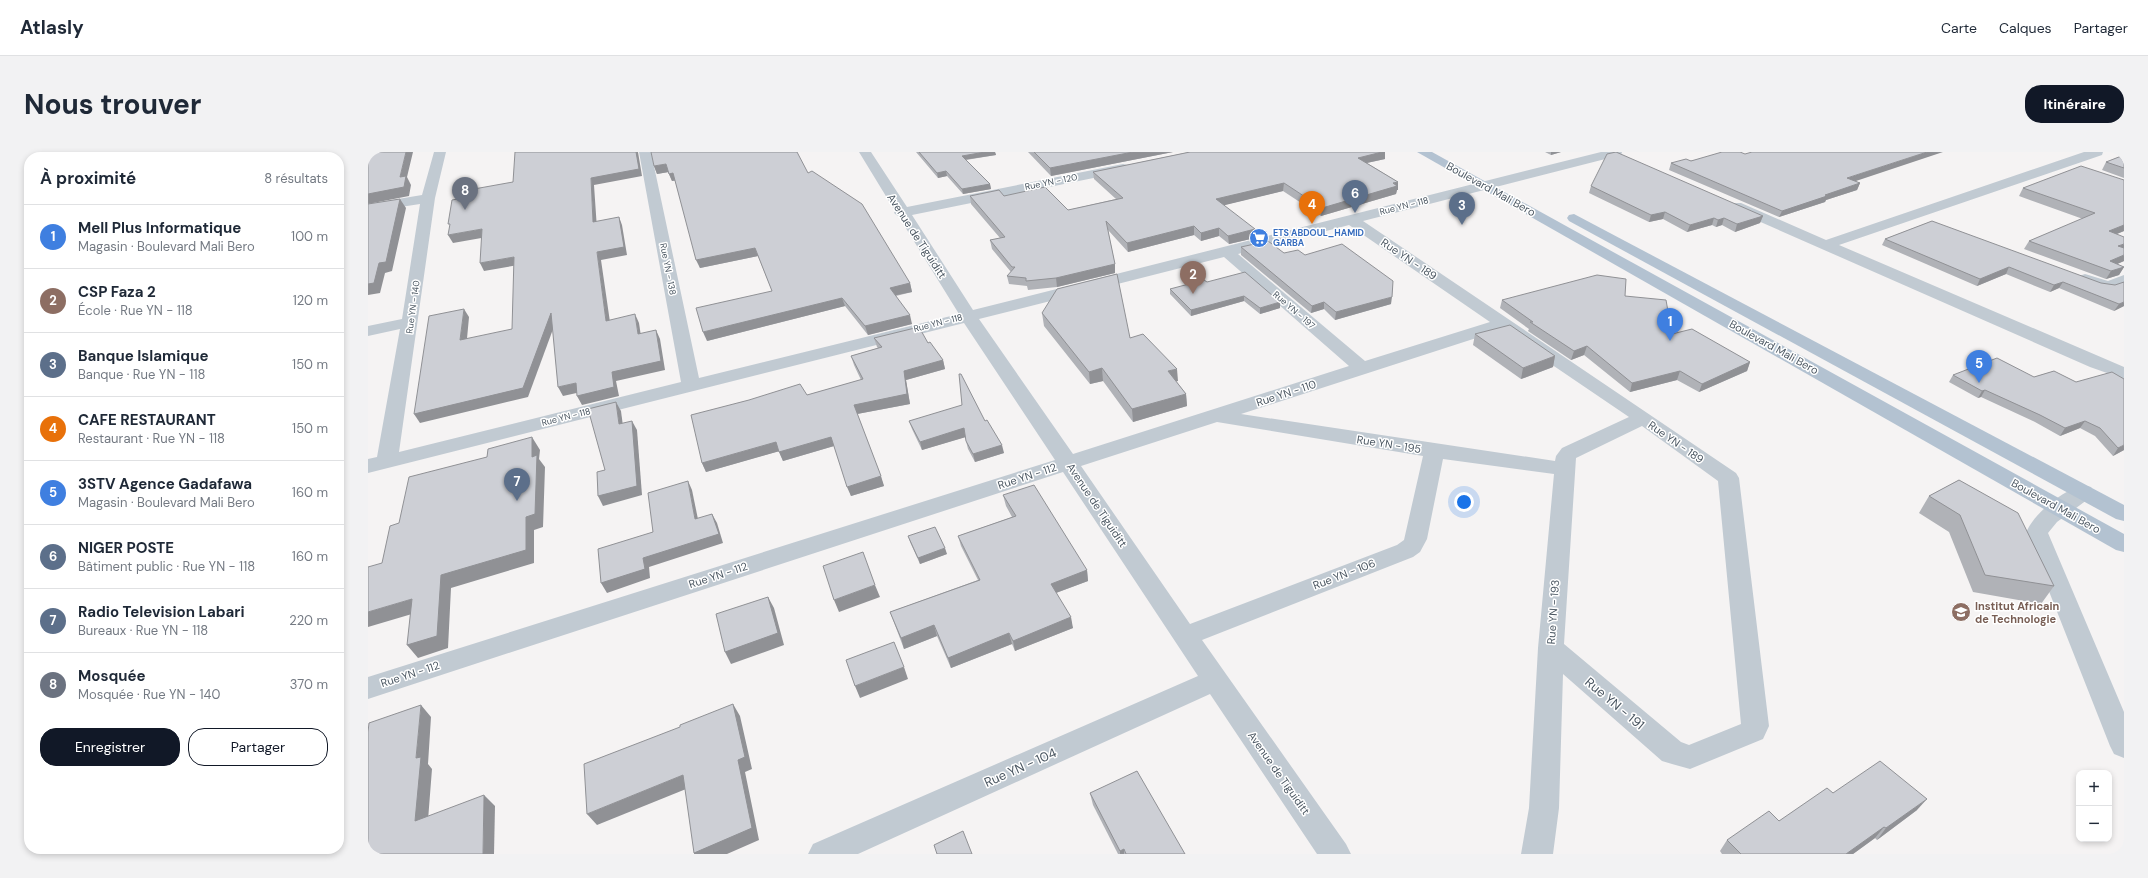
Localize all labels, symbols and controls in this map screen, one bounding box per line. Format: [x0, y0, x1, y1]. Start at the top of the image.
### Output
text: Atlasly [20, 15, 84, 40]
text: Carte [1941, 19, 1977, 37]
text: Calques [1999, 19, 2052, 37]
text: Partager [2074, 19, 2128, 37]
button: Itinéraire [2025, 85, 2124, 123]
text: Nous trouver [24, 86, 201, 123]
street label: Boulevard Mali Bero [1444, 159, 1538, 219]
text: À proximité [40, 167, 136, 189]
text: 8 résultats [264, 170, 328, 187]
street label: Rue YN - 120 [1024, 171, 1078, 193]
pin: 8 [452, 177, 478, 210]
pin: 6 [1342, 180, 1368, 213]
street label: Avenue de Tiguiditt [884, 191, 950, 281]
pin: 4 [1299, 191, 1325, 224]
pin: 3 [1449, 192, 1475, 225]
street label: Rue YN - 118 [1378, 194, 1430, 218]
text: Mell Plus Informatique [78, 218, 241, 238]
supermarket icon: ETS ABDOUL_HAMID GARBA [1248, 227, 1270, 249]
place label: ETS ABDOUL_HAMID GARBA [1273, 227, 1364, 249]
text: 1 [51, 228, 55, 245]
text: 100 m [291, 228, 328, 245]
street label: Rue YN - 189 [1378, 235, 1440, 283]
text: Magasin · Boulevard Mali Bero [78, 238, 255, 255]
street label: Rue YN - 138 [657, 242, 679, 296]
pin: 2 [1180, 261, 1206, 294]
street label: Rue YN - 140 [403, 280, 423, 334]
text: CSP Faza 2 [78, 282, 156, 302]
street label: Rue YN - 197 [1270, 288, 1318, 332]
text: 2 [49, 292, 57, 309]
text: 120 m [293, 292, 328, 309]
text: École · Rue YN - 118 [78, 302, 193, 319]
pin: 1 [1657, 308, 1683, 341]
street label: Rue YN - 118 [912, 311, 964, 335]
street label: Boulevard Mali Bero [1727, 317, 1821, 377]
text: Banque Islamique [78, 346, 208, 366]
pin: 5 [1966, 350, 1992, 383]
text: 3 [49, 356, 57, 373]
text: 150 m [292, 356, 328, 373]
text: Banque · Rue YN - 118 [78, 366, 205, 383]
street label: Rue YN - 110 [1254, 377, 1318, 409]
street label: Rue YN - 118 [540, 405, 592, 429]
text: CAFE RESTAURANT [78, 410, 216, 430]
street label: Rue YN - 189 [1646, 418, 1707, 466]
text: 4 [49, 420, 57, 437]
text: 150 m [292, 420, 328, 437]
text: Restaurant · Rue YN - 118 [78, 430, 225, 447]
street label: Rue YN - 195 [1356, 432, 1422, 456]
street label: Rue YN - 112 [996, 460, 1058, 492]
street label: Avenue de Tiguiditt [1064, 460, 1130, 550]
pin: 7 [504, 468, 530, 501]
text: 3STV Agence Gadafawa [78, 474, 252, 494]
street label: Boulevard Mali Bero [2009, 476, 2103, 536]
text: 5 [49, 484, 57, 501]
text: 160 m [292, 484, 328, 501]
your location [1454, 492, 1474, 512]
text: Magasin · Boulevard Mali Bero [78, 494, 255, 511]
text: NIGER POSTE [78, 538, 174, 558]
text: 6 [49, 548, 57, 565]
text: 160 m [292, 548, 328, 565]
street label: Rue YN - 106 [1311, 556, 1377, 592]
text: Bâtiment public · Rue YN - 118 [78, 558, 255, 575]
street label: Rue YN - 112 [687, 559, 749, 591]
street label: Rue YN - 193 [1544, 579, 1562, 645]
place label: Institut Africain de Technologie [1975, 599, 2060, 626]
school or university icon: Institut Africain de Technologie [1950, 601, 1972, 623]
text: Radio Television Labari [78, 602, 245, 622]
text: 7 [50, 612, 56, 629]
text: 220 m [289, 612, 328, 629]
text: Bureaux · Rue YN - 118 [78, 622, 208, 639]
street label: Rue YN - 112 [379, 658, 441, 690]
text: Mosquée [78, 666, 146, 686]
street label: Rue YN - 191 [1581, 674, 1648, 733]
text: 8 [49, 676, 57, 693]
text: 370 m [290, 676, 328, 693]
text: Mosquée · Rue YN - 140 [78, 686, 220, 703]
button: Enregistrer [40, 728, 180, 766]
button: Partager [188, 728, 328, 766]
street label: Avenue de Tiguiditt [1245, 729, 1313, 817]
street label: Rue YN - 104 [981, 744, 1059, 791]
map controls [2076, 770, 2112, 842]
button: + [2076, 770, 2112, 806]
button: − [2076, 806, 2112, 842]

